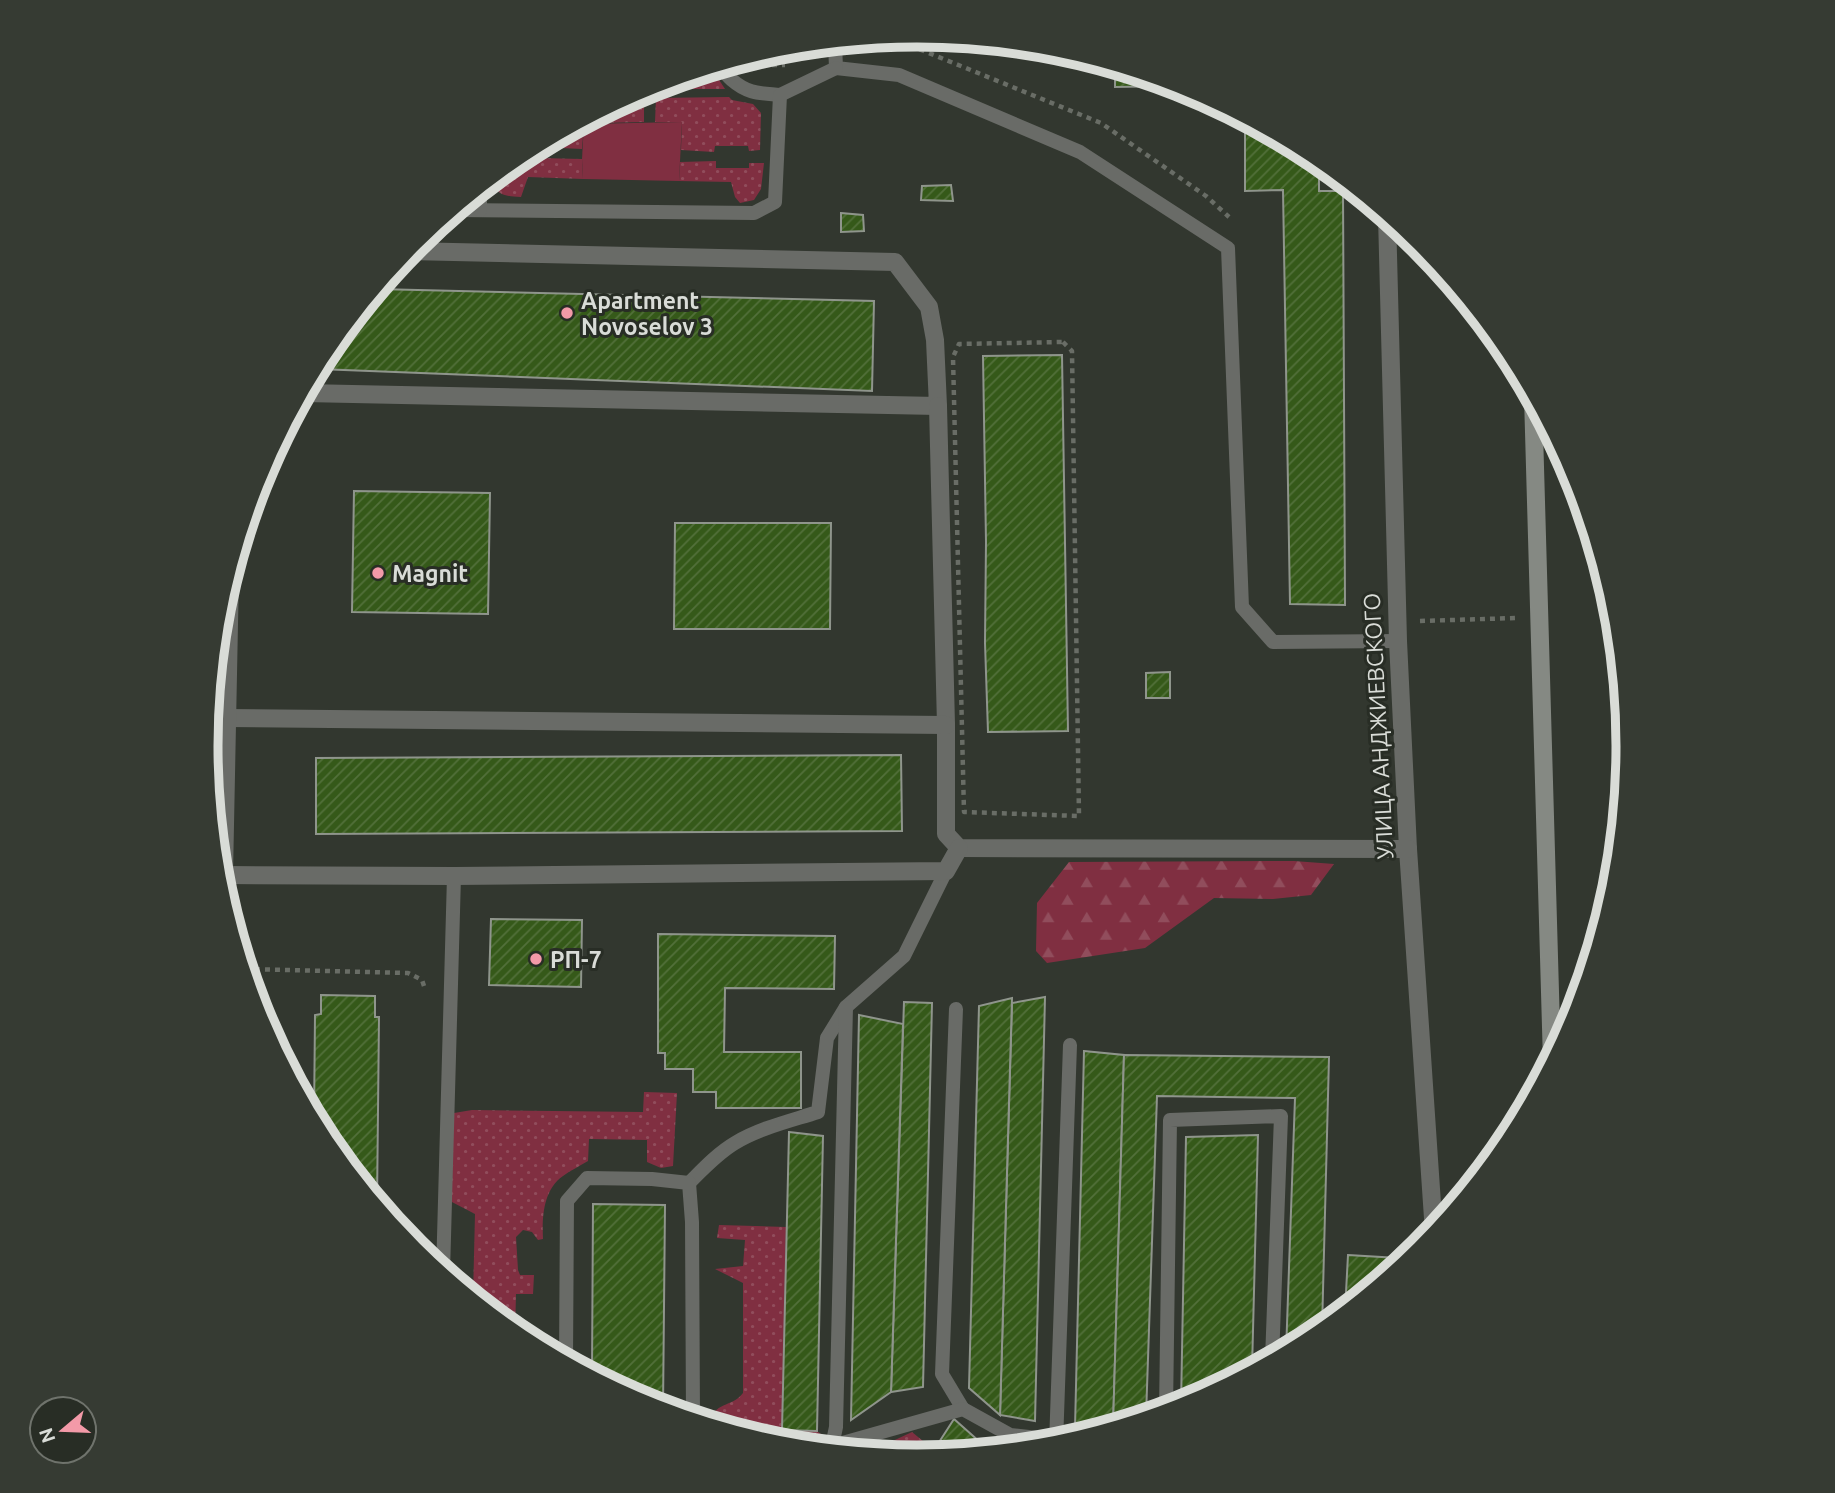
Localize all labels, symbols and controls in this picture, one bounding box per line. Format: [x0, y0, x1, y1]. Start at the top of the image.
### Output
place label: Apartment Novoselov 3 [581, 288, 713, 339]
marker: Apartment Novoselov 3 [559, 305, 575, 321]
place label: Magnit [392, 561, 468, 586]
marker: Magnit [370, 565, 386, 581]
street label: УЛИЦА АНДЖИЕВСКОГО [1359, 592, 1397, 860]
place label: РП-7 [550, 947, 602, 972]
marker: РП-7 [528, 951, 544, 967]
north arrow [28, 1395, 98, 1465]
text: N [34, 1425, 60, 1446]

